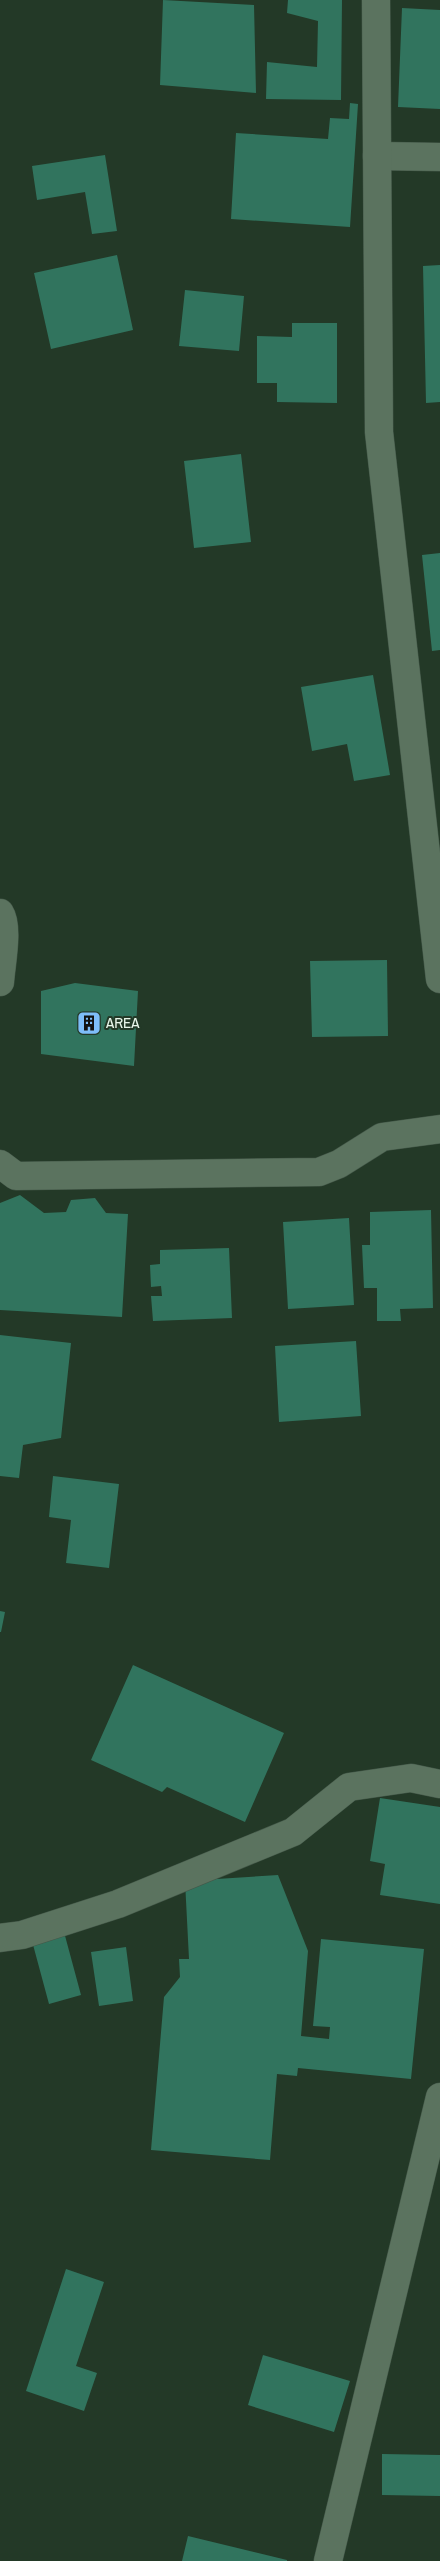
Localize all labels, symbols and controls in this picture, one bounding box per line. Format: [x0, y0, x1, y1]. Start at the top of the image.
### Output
building icon: AREA [76, 1010, 102, 1036]
place label: AREA [105, 1012, 140, 1033]

